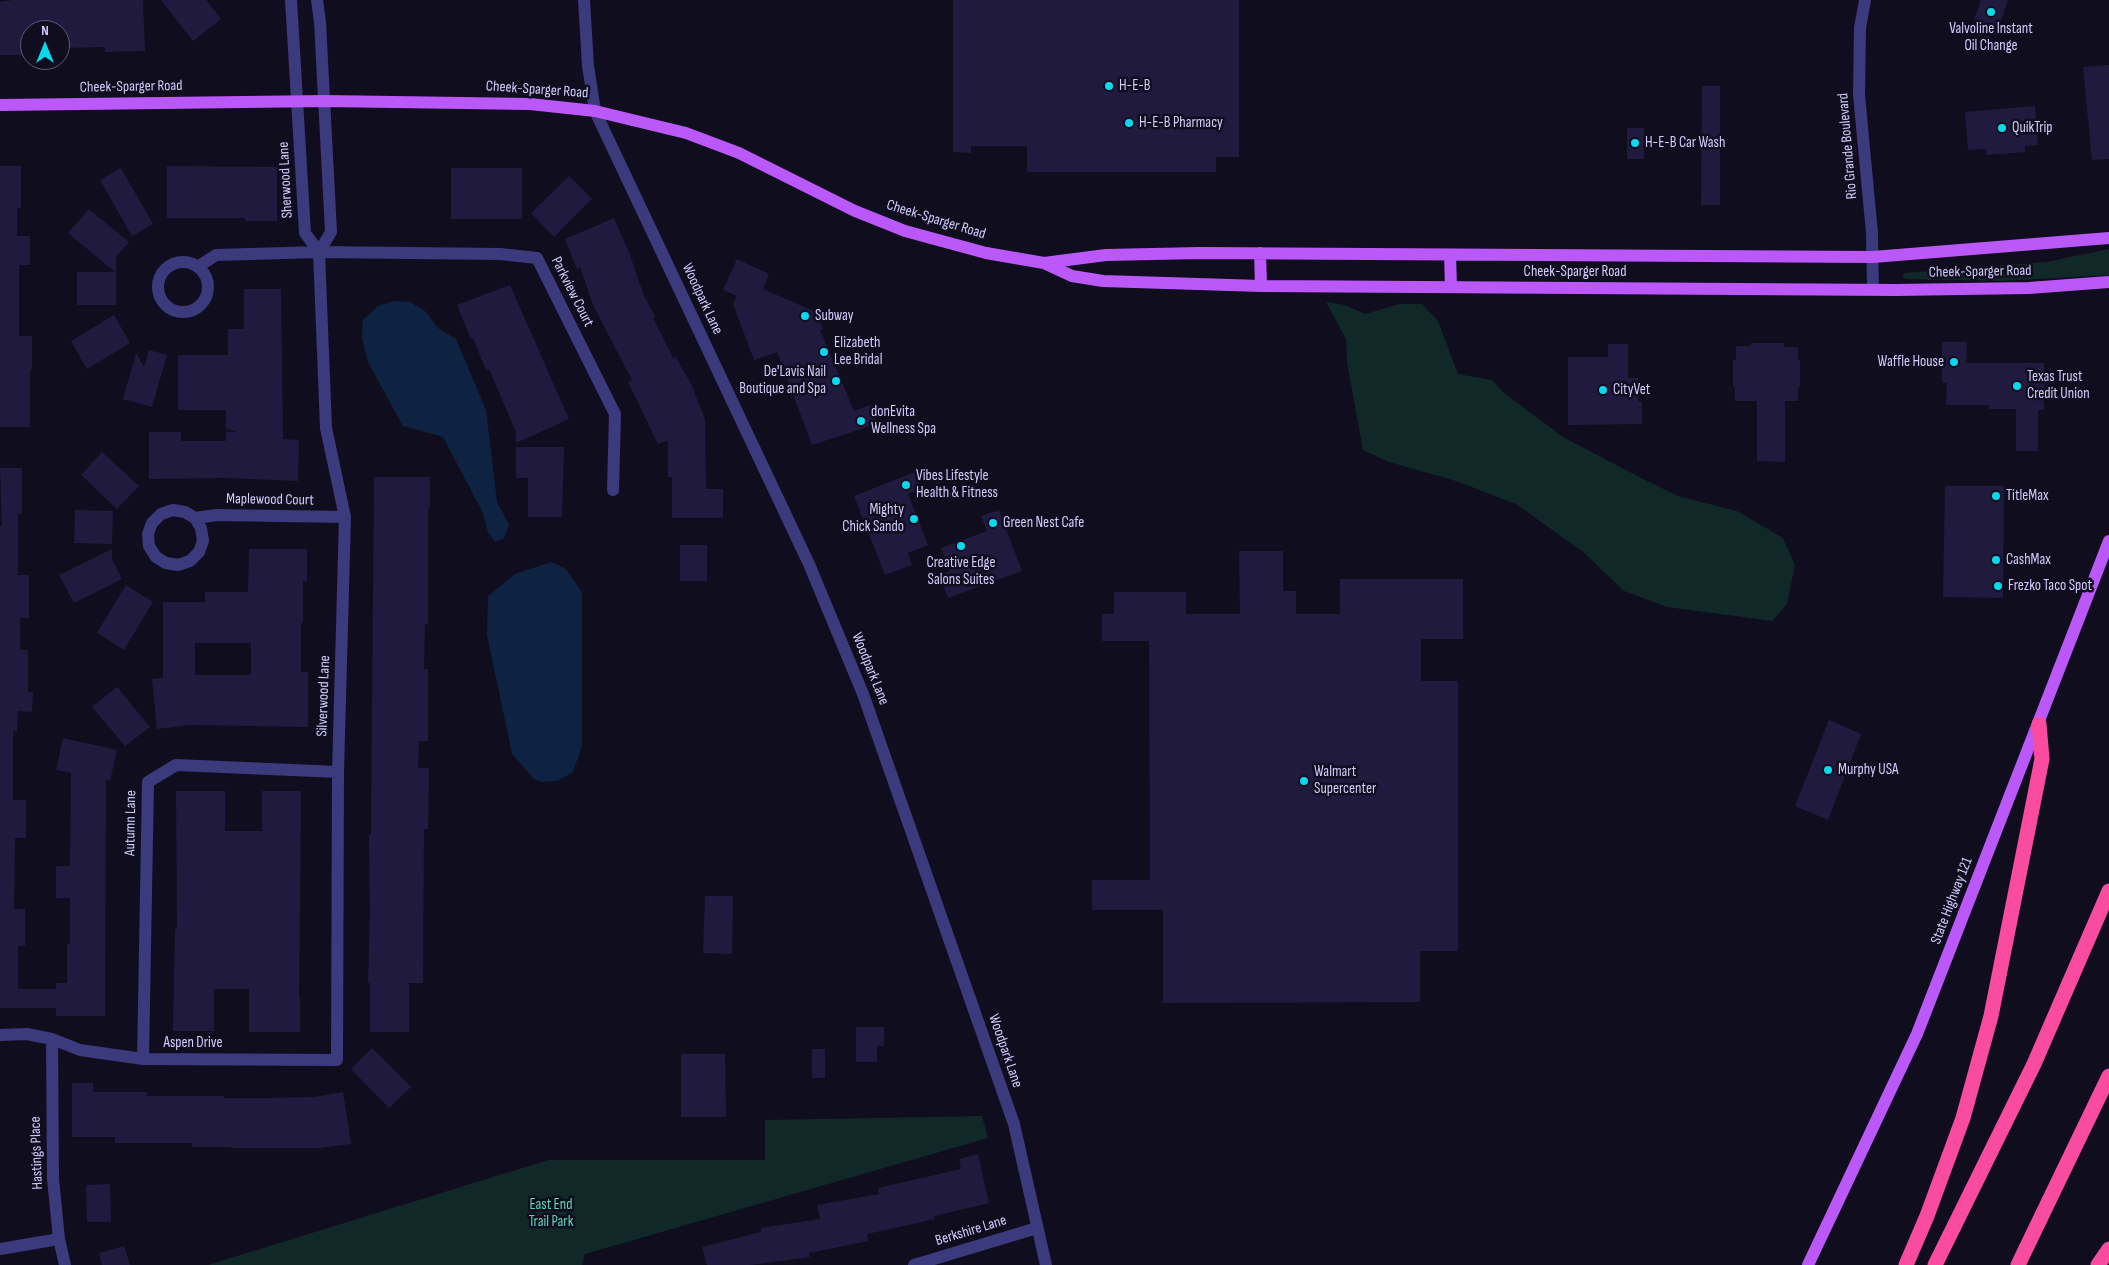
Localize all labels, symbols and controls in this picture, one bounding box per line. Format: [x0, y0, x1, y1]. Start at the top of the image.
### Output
marker: Valvoline Instant Oil Change [1985, 6, 1997, 18]
north arrow [20, 20, 70, 70]
place label: Valvoline Instant Oil Change [1949, 20, 2033, 55]
text: N [41, 22, 49, 39]
street label: Cheek-Sparger Road [79, 77, 183, 97]
street label: Cheek-Sparger Road [485, 77, 589, 103]
place label: H-E-B [1119, 77, 1151, 95]
marker: H-E-B [1103, 80, 1115, 92]
street label: Rio Grande Boulevard [1834, 92, 1862, 200]
place label: H-E-B Pharmacy [1139, 114, 1223, 132]
marker: H-E-B Pharmacy [1123, 117, 1135, 129]
place label: QuikTrip [2012, 119, 2052, 137]
marker: QuikTrip [1996, 122, 2008, 134]
place label: H-E-B Car Wash [1645, 134, 1725, 152]
marker: H-E-B Car Wash [1629, 137, 1641, 149]
street label: Sherwood Lane [275, 141, 297, 219]
street label: Cheek-Sparger Road [884, 196, 988, 244]
street label: Parkview Court [547, 254, 597, 330]
street label: Woodpark Lane [678, 261, 726, 337]
street label: Cheek-Sparger Road [1928, 262, 2032, 282]
street label: Cheek-Sparger Road [1524, 263, 1626, 281]
place label: Subway [815, 307, 854, 325]
marker: Subway [799, 310, 811, 322]
place label: Elizabeth Lee Bridal [834, 334, 882, 369]
marker: Elizabeth Lee Bridal [818, 346, 830, 358]
place label: Waffle House [1878, 353, 1944, 371]
marker: Waffle House [1948, 356, 1960, 368]
place label: De'Lavis Nail Boutique and Spa [739, 363, 826, 398]
place label: Texas Trust Credit Union [2027, 368, 2090, 403]
marker: De'Lavis Nail Boutique and Spa [830, 375, 842, 387]
marker: Texas Trust Credit Union [2011, 380, 2023, 392]
place label: CityVet [1613, 381, 1650, 399]
marker: CityVet [1597, 384, 1609, 396]
place label: donEvita Wellness Spa [871, 403, 936, 438]
marker: donEvita Wellness Spa [855, 415, 867, 427]
place label: Vibes Lifestyle Health & Fitness [916, 467, 998, 502]
marker: Vibes Lifestyle Health & Fitness [900, 479, 912, 491]
place label: TitleMax [2006, 487, 2049, 505]
street label: Maplewood Court [226, 490, 314, 510]
marker: TitleMax [1990, 490, 2002, 502]
place label: Mighty Chick Sando [842, 501, 904, 536]
marker: Mighty Chick Sando [908, 513, 920, 525]
place label: Green Nest Cafe [1003, 514, 1084, 532]
marker: Green Nest Cafe [987, 517, 999, 529]
marker: Creative Edge Salons Suites [955, 540, 967, 552]
place label: CashMax [2006, 551, 2051, 569]
place label: Creative Edge Salons Suites [927, 554, 995, 589]
marker: CashMax [1990, 554, 2002, 566]
place label: Frezko Taco Spot [2008, 577, 2092, 595]
marker: Frezko Taco Spot [1992, 580, 2004, 592]
street label: Woodpark Lane [847, 630, 893, 708]
street label: Silverwood Lane [314, 655, 334, 737]
place label: Murphy USA [1838, 761, 1899, 779]
place label: Walmart Supercenter [1314, 763, 1376, 798]
marker: Murphy USA [1822, 764, 1834, 776]
marker: Walmart Supercenter [1298, 775, 1310, 787]
street label: Autumn Lane [121, 790, 141, 856]
street label: State Highway 121 [1927, 855, 1977, 947]
street label: Woodpark Lane [984, 1012, 1026, 1090]
street label: Aspen Drive [163, 1034, 223, 1052]
street label: Hastings Place [27, 1116, 47, 1190]
park label: East End Trail Park [529, 1196, 573, 1231]
street label: Berkshire Lane [933, 1212, 1009, 1250]

